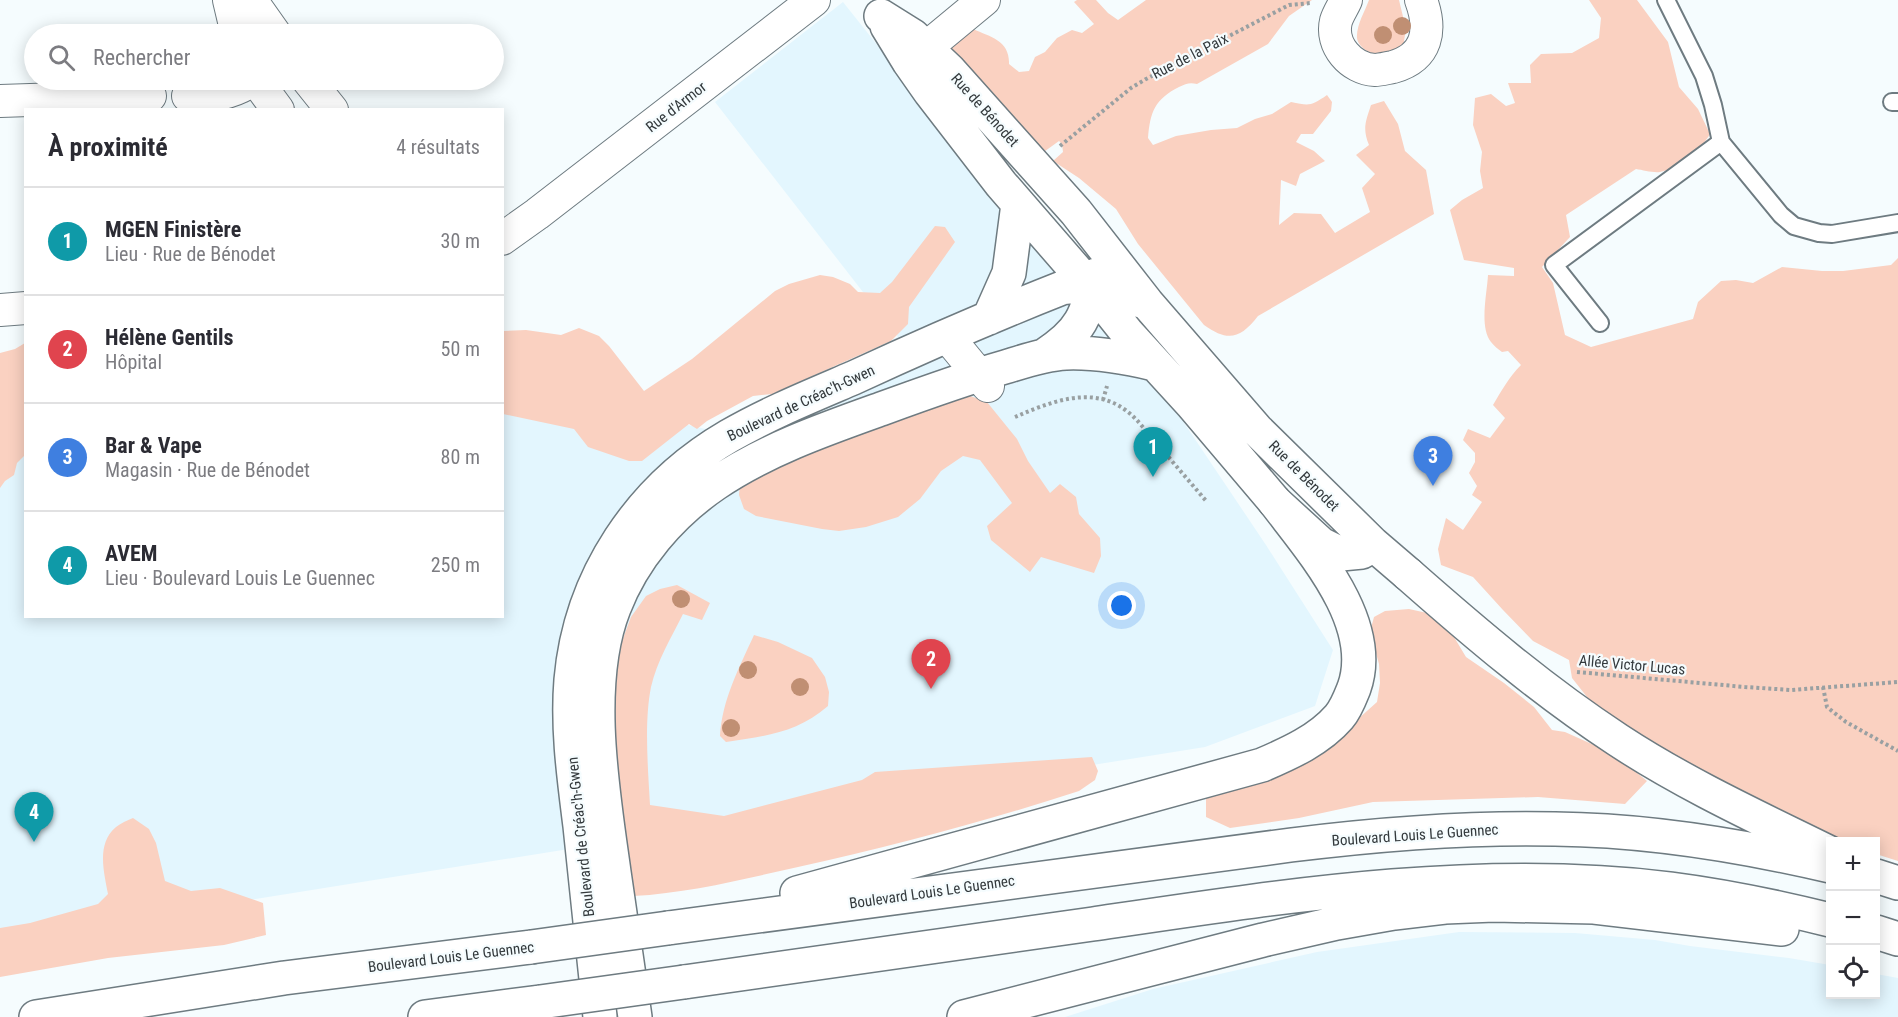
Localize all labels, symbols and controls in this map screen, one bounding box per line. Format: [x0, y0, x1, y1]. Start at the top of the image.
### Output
search box [24, 24, 504, 90]
street label: Rue de la Paix [1149, 29, 1231, 83]
icon: search [45, 41, 78, 74]
text: Rechercher [93, 45, 190, 70]
street label: Rue de Bénodet [947, 70, 1023, 150]
street label: Rue d'Armor [642, 78, 710, 136]
text: À proximité [48, 132, 168, 162]
text: 4 résultats [396, 135, 480, 159]
text: MGEN Finistère [105, 217, 241, 242]
text: 1 [62, 229, 73, 253]
text: 30 m [441, 229, 480, 253]
text: Lieu · Rue de Bénodet [105, 242, 276, 266]
text: Hélène Gentils [105, 325, 234, 350]
text: 2 [62, 337, 73, 361]
text: 50 m [441, 337, 480, 361]
text: Hôpital [105, 350, 162, 374]
street label: Boulevard de Créac'h-Gwen [724, 361, 878, 445]
pin: 1 [1134, 428, 1172, 477]
text: Bar & Vape [105, 433, 202, 458]
pin: 3 [1414, 436, 1452, 486]
street label: Rue de Bénodet [1265, 437, 1343, 515]
text: 3 [62, 445, 73, 469]
text: 80 m [441, 445, 480, 469]
text: Magasin · Rue de Bénodet [105, 458, 310, 482]
text: AVEM [105, 541, 158, 566]
text: 4 [62, 553, 73, 577]
text: 250 m [431, 553, 480, 577]
text: Lieu · Boulevard Louis Le Guennec [105, 566, 375, 590]
your location [1107, 591, 1136, 620]
pin: 2 [912, 640, 950, 689]
street label: Allée Victor Lucas [1578, 651, 1686, 679]
street label: Boulevard de Créac'h-Gwen [564, 756, 598, 918]
pin: 4 [15, 792, 54, 842]
street label: Boulevard Louis Le Guennec [1331, 820, 1499, 850]
map controls [1826, 837, 1880, 999]
button: + [1826, 837, 1880, 891]
street label: Boulevard Louis Le Guennec [848, 871, 1016, 913]
button: − [1826, 891, 1880, 945]
street label: Boulevard Louis Le Guennec [367, 938, 535, 976]
button: locate [1826, 945, 1880, 999]

